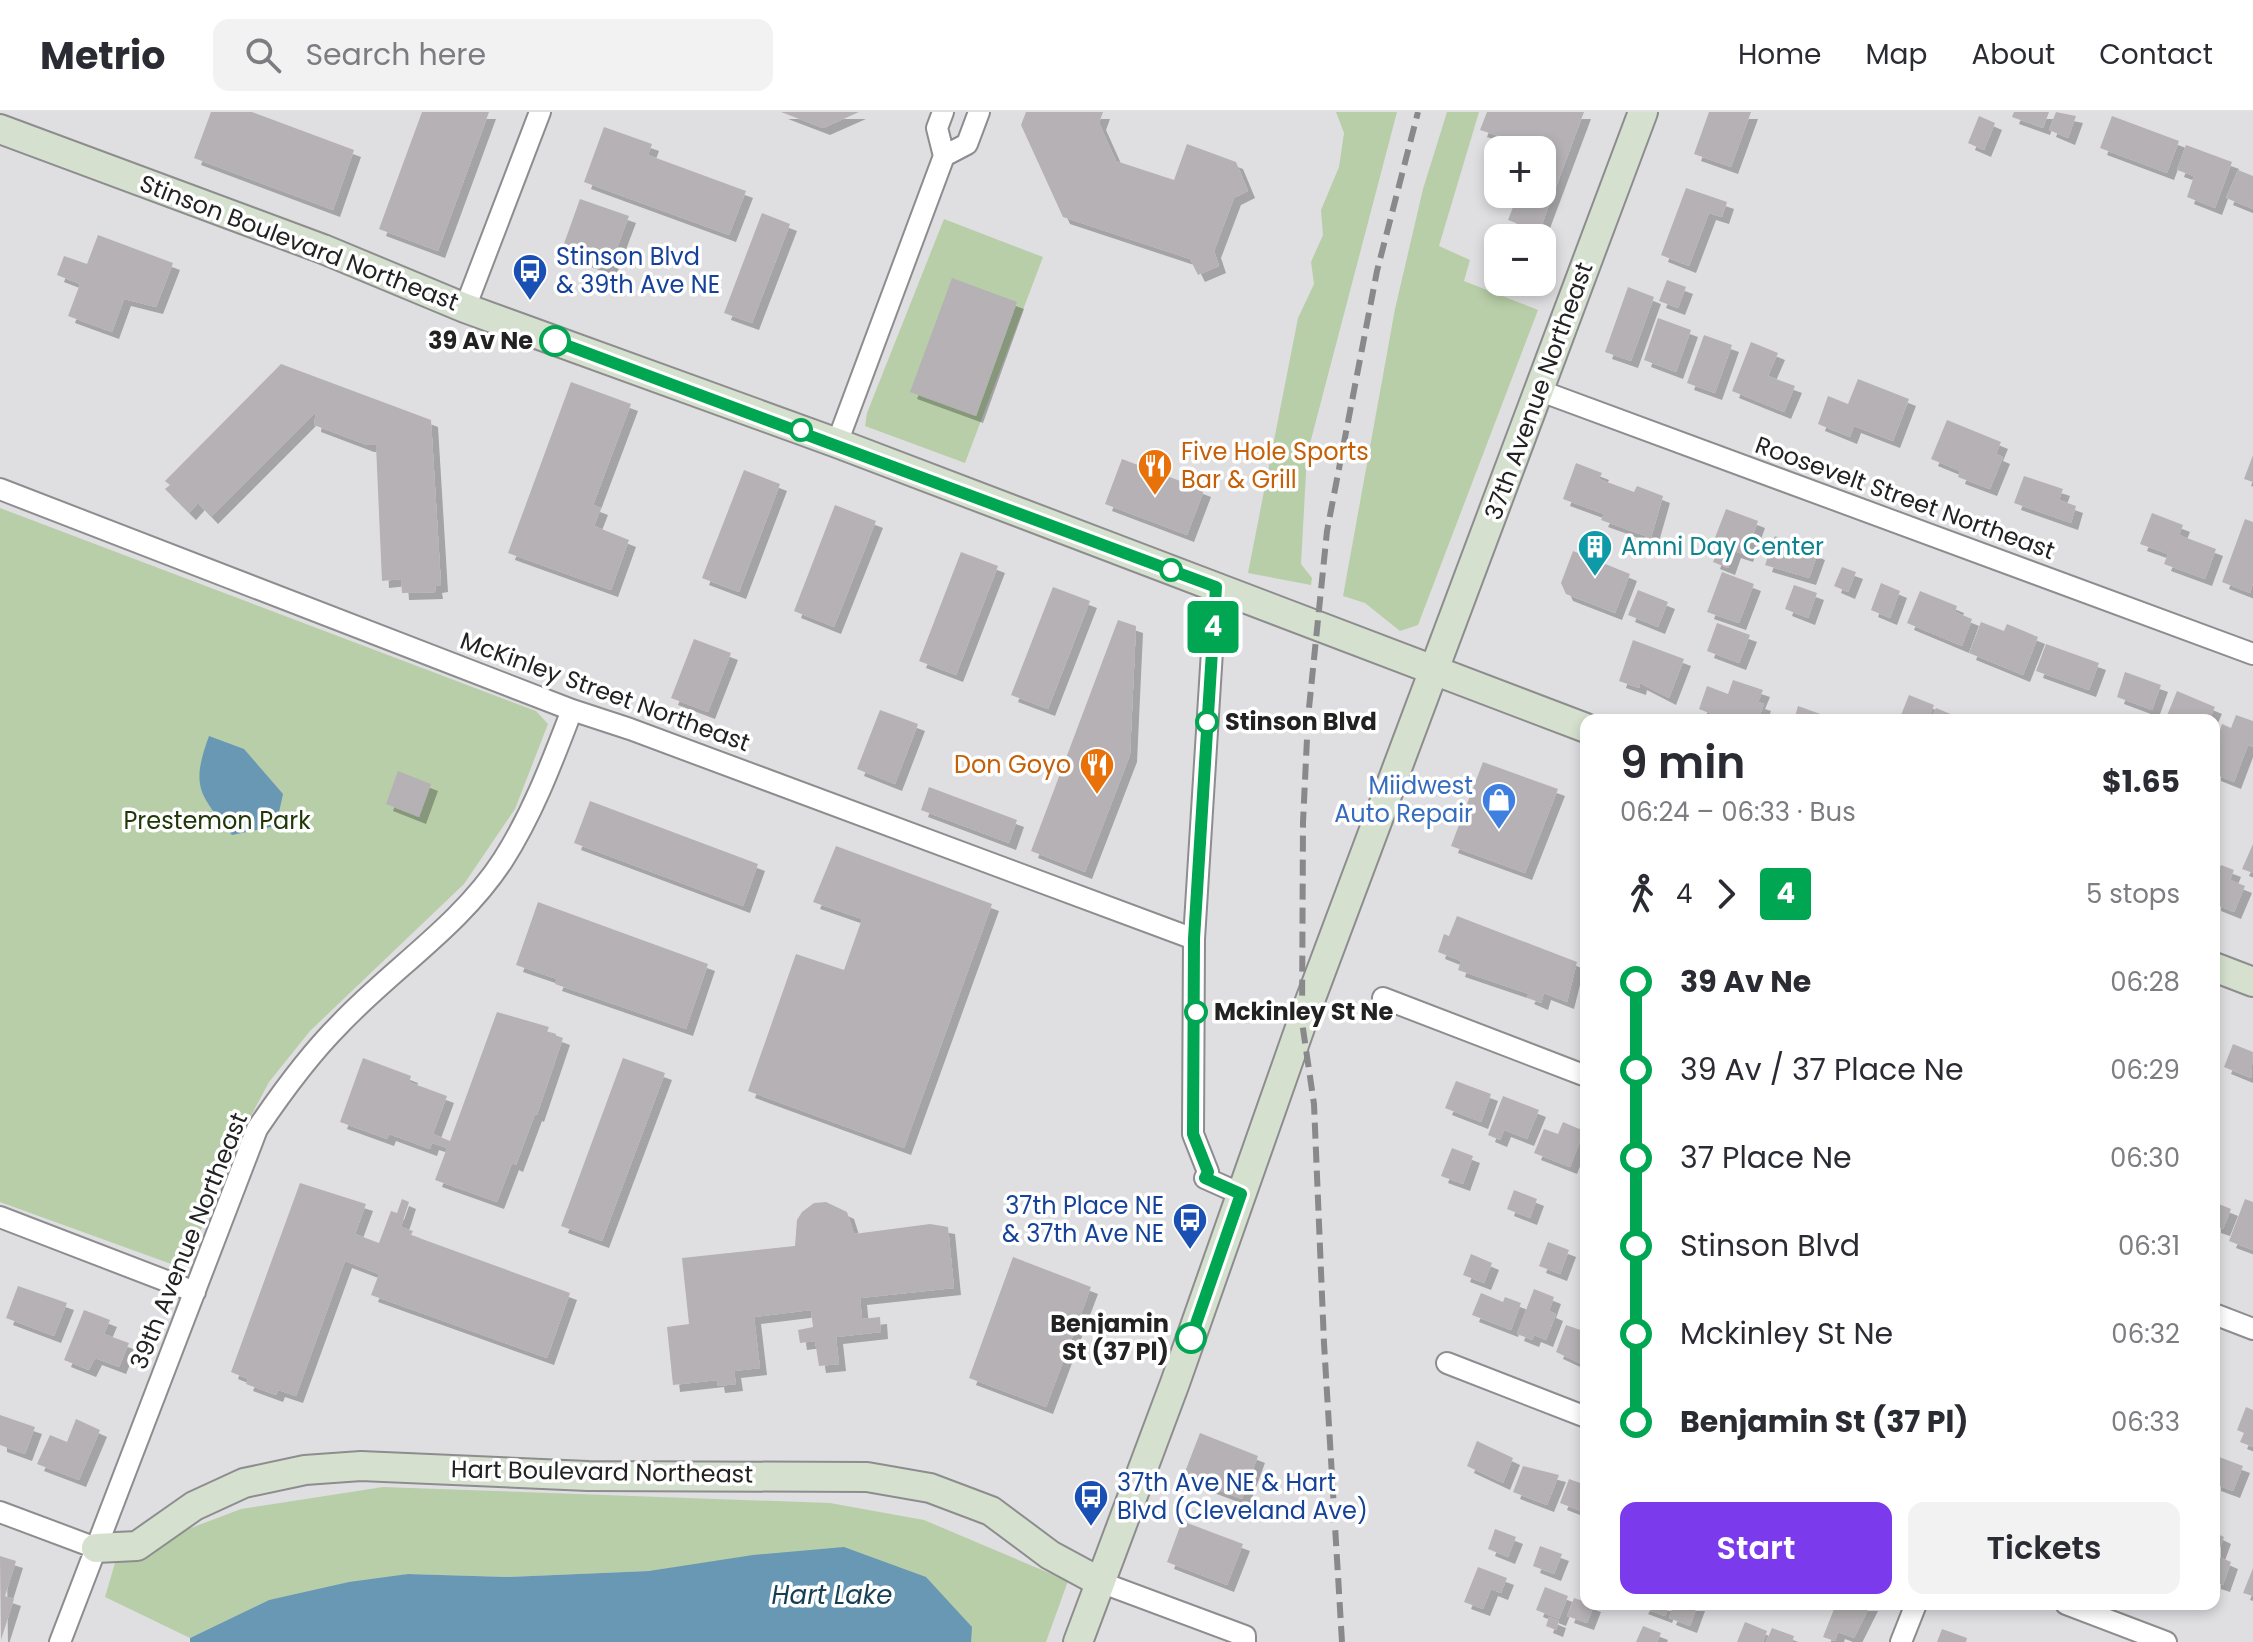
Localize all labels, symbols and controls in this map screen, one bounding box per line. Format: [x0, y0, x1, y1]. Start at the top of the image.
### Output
search box [213, 19, 773, 91]
text: Metrio [40, 29, 165, 82]
icon: search [241, 33, 285, 77]
text: Search here [305, 33, 486, 76]
text: Home [1738, 35, 1821, 74]
text: Map [1865, 35, 1927, 74]
text: About [1971, 35, 2055, 74]
text: Contact [2099, 35, 2213, 74]
map controls [1484, 136, 1556, 296]
button: + [1484, 136, 1556, 208]
street label: Stinson Boulevard Northeast [135, 166, 463, 319]
button: − [1484, 224, 1556, 296]
place label: Stinson Blvd & 39th Ave NE [556, 240, 720, 301]
bus stop icon: Stinson Blvd & 39th Ave NE [511, 252, 549, 302]
street label: 37th Avenue Northeast [1477, 257, 1601, 524]
place label: 39 Av Ne [428, 324, 533, 357]
marker: 39 Av Ne [540, 326, 570, 356]
unlabelled marker [790, 419, 812, 441]
street label: Roosevelt Street Northeast [1751, 428, 2059, 567]
place label: Five Hole Sports Bar & Grill [1181, 435, 1369, 496]
restaurant icon: Five Hole Sports Bar & Grill [1136, 447, 1174, 497]
building icon: Amni Day Center [1576, 528, 1614, 578]
place label: Amni Day Center [1621, 530, 1824, 563]
unlabelled marker [1160, 559, 1182, 581]
line badge: 4 [1187, 601, 1239, 653]
text: 4 [1204, 607, 1222, 646]
street label: McKinley Street Northeast [456, 624, 755, 759]
place label: Stinson Blvd [1225, 705, 1377, 738]
marker: Stinson Blvd [1196, 711, 1218, 733]
text: 9 min [1620, 732, 1745, 793]
restaurant icon: Don Goyo [1078, 746, 1116, 796]
place label: Don Goyo [954, 748, 1071, 781]
text: $1.65 [2102, 760, 2180, 803]
place label: Miidwest Auto Repair [1334, 769, 1473, 830]
shop icon: Miidwest Auto Repair [1480, 781, 1518, 831]
text: 06:24 – 06:33 · Bus [1620, 794, 1856, 830]
park label: Prestemon Park [123, 804, 311, 837]
icon: walk [1620, 872, 1664, 916]
icon: forward [1704, 872, 1748, 916]
text: 4 [1776, 874, 1795, 913]
text: 4 [1676, 876, 1692, 912]
text: 5 stops [2086, 876, 2180, 912]
text: 39 Av Ne [1680, 960, 1811, 1003]
text: 06:28 [2110, 964, 2180, 1000]
place label: Mckinley St Ne [1214, 995, 1393, 1028]
marker: Mckinley St Ne [1185, 1001, 1207, 1023]
text: 39 Av / 37 Place Ne [1680, 1048, 1964, 1091]
text: 06:29 [2110, 1052, 2180, 1088]
street label: 39th Avenue Northeast [122, 1108, 255, 1374]
text: 37 Place Ne [1680, 1136, 1852, 1179]
text: 06:30 [2110, 1140, 2180, 1176]
place label: 37th Place NE & 37th Ave NE [1002, 1189, 1164, 1250]
bus stop icon: 37th Place NE & 37th Ave NE [1171, 1201, 1209, 1251]
text: Stinson Blvd [1680, 1224, 1860, 1267]
text: 06:31 [2118, 1228, 2180, 1264]
place label: Benjamin St (37 Pl) [1050, 1307, 1169, 1368]
text: Mckinley St Ne [1680, 1312, 1893, 1355]
text: 06:32 [2111, 1316, 2180, 1352]
marker: Benjamin St (37 Pl) [1176, 1323, 1206, 1353]
text: Benjamin St (37 Pl) [1680, 1400, 1969, 1443]
text: 06:33 [2111, 1404, 2180, 1440]
street label: Hart Boulevard Northeast [451, 1452, 753, 1491]
place label: 37th Ave NE & Hart Blvd (Cleveland Ave) [1117, 1466, 1368, 1527]
bus stop icon: 37th Ave NE & Hart Blvd (Cleveland Ave) [1072, 1478, 1110, 1528]
button: Start [1620, 1502, 1892, 1594]
button: Tickets [1908, 1502, 2180, 1594]
water label: Hart Lake [772, 1577, 892, 1613]

